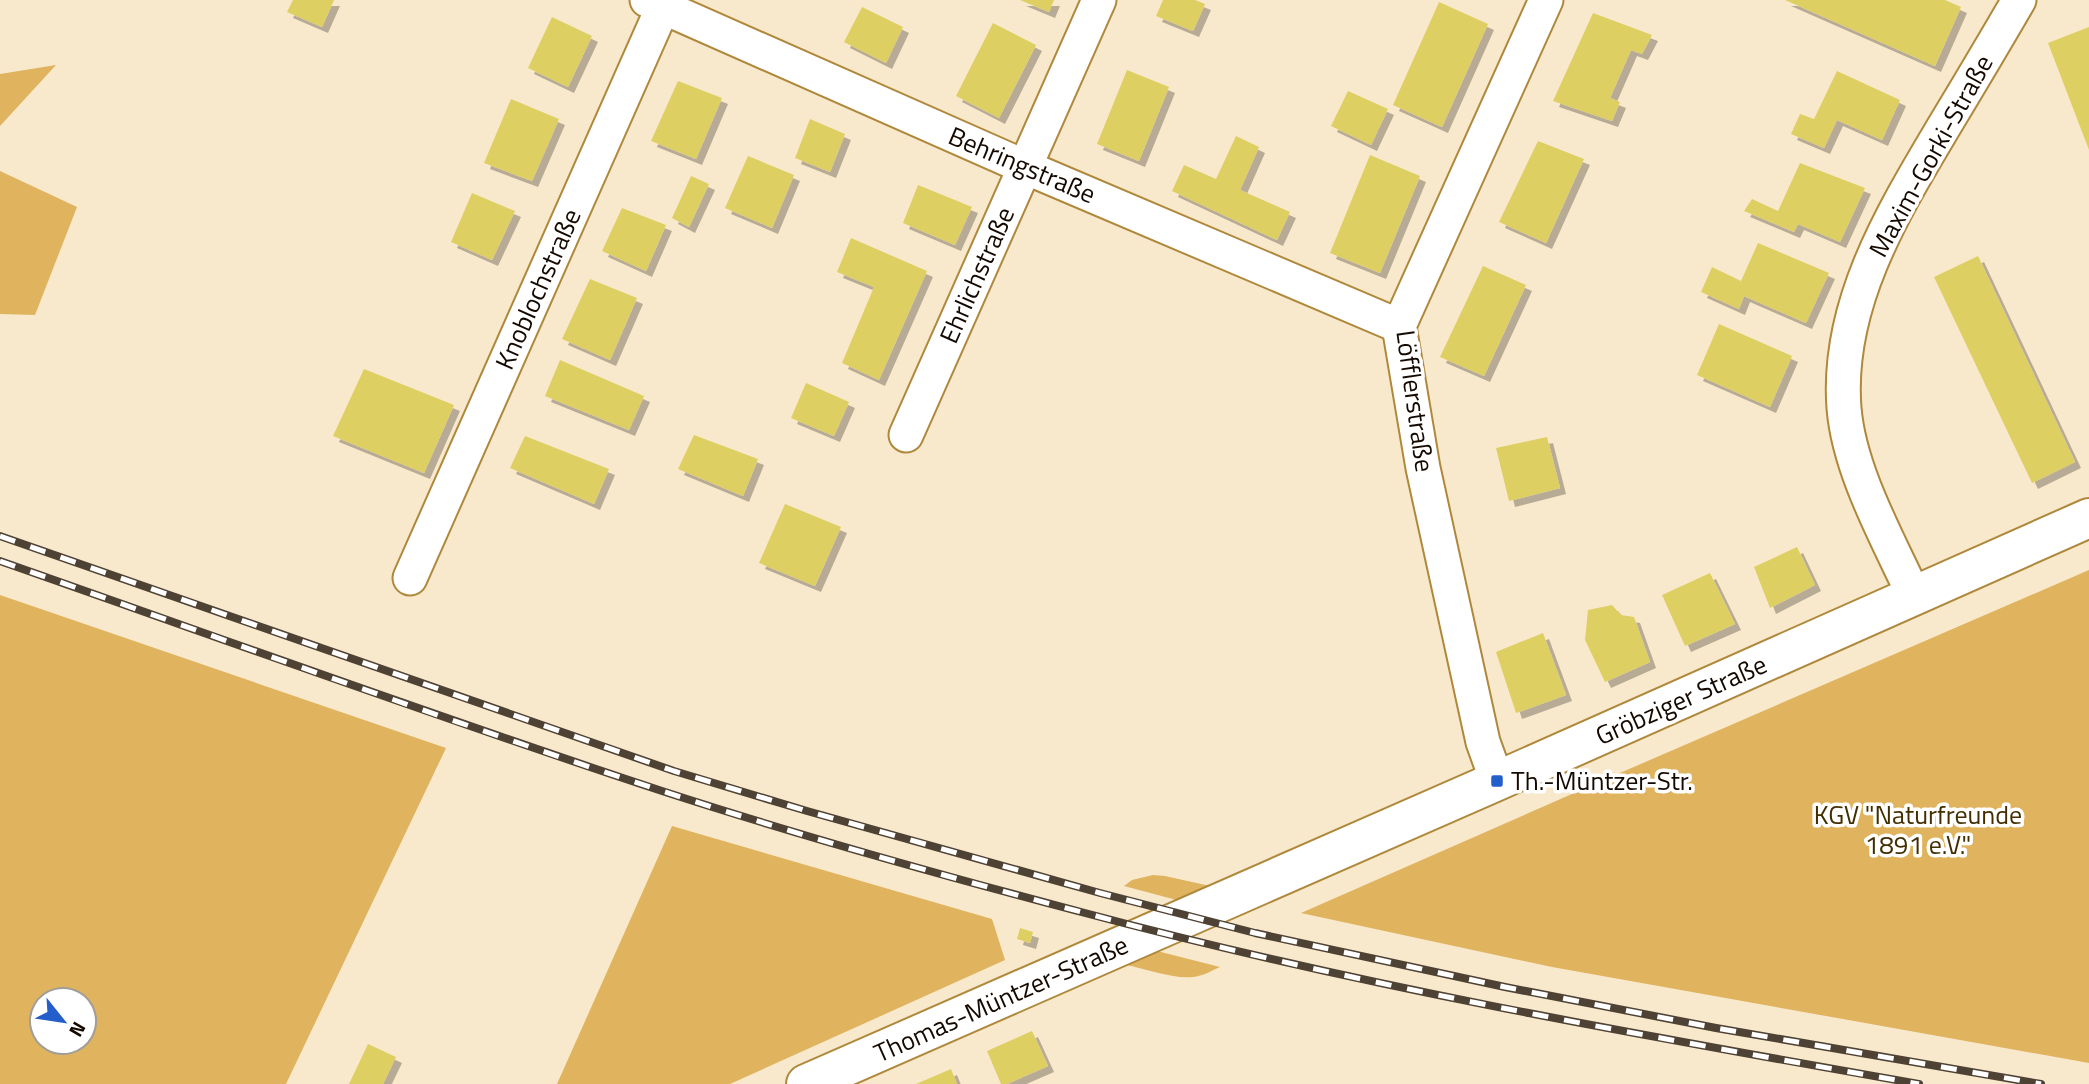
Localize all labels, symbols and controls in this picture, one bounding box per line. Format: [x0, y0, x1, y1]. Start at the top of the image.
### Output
street label: Maxim-Gorki-Straße [1859, 47, 2002, 264]
street label: Behringstraße [943, 116, 1102, 213]
street label: Ehrlichstraße [929, 200, 1024, 349]
street label: Knoblochstraße [485, 202, 590, 375]
street label: Löfflerstraße [1386, 328, 1445, 474]
street label: Gröbziger Straße [1589, 644, 1773, 755]
place label: Th.-Müntzer-Str. [1511, 761, 1693, 800]
marker: Th.-Müntzer-Str. [1489, 773, 1505, 789]
park label: KGV "Naturfreunde 1891 e.V." [1814, 795, 2022, 864]
street label: Thomas-Müntzer-Straße [868, 925, 1134, 1072]
north arrow [28, 986, 98, 1056]
text: N [62, 1017, 94, 1043]

